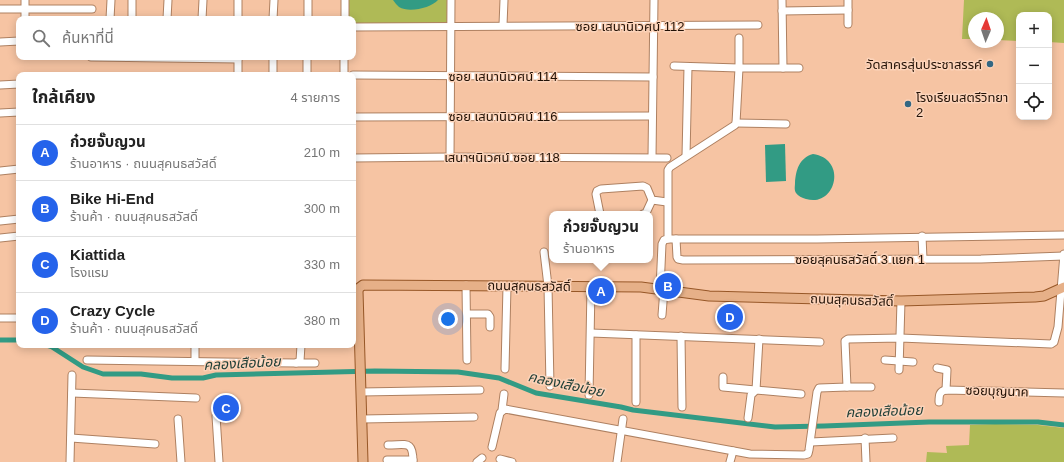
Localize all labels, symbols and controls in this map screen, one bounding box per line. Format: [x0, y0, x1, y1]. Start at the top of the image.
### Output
north arrow [968, 12, 1004, 48]
map controls [1016, 12, 1052, 120]
button: + [1016, 12, 1052, 48]
search box [16, 16, 356, 60]
street label: ซอย เสนานิเวศน์ 112 [576, 19, 684, 34]
icon: search [30, 27, 52, 49]
text: ค้นหาที่นี่ [62, 29, 114, 46]
button: − [1016, 48, 1052, 84]
place label: วัดสาครสุ่นประชาสรรค์ [866, 57, 982, 72]
marker: วัดสาครสุ่นประชาสรรค์ [985, 59, 995, 69]
street label: ซอย เสนานิเวศน์ 114 [449, 69, 557, 84]
button: locate [1016, 84, 1052, 120]
text: ใกล้เคียง [32, 88, 95, 107]
text: 4 รายการ [290, 90, 340, 105]
place label: โรงเรียนสตรีวิทยา 2 [916, 90, 1008, 120]
marker: โรงเรียนสตรีวิทยา 2 [903, 99, 913, 109]
street label: ซอย เสนานิเวศน์ 116 [449, 109, 557, 124]
text: ก๋วยจั๊บญวน [70, 133, 146, 150]
text: A [40, 145, 50, 160]
text: 210 m [304, 145, 340, 160]
street label: เสนาฯนิเวศน์ ซอย 118 [444, 150, 560, 165]
text: ร้านอาหาร · ถนนสุคนธสวัสดิ์ [70, 156, 217, 171]
text: Bike Hi-End [70, 190, 154, 207]
text: B [40, 201, 50, 216]
text: 300 m [304, 201, 340, 216]
text: ร้านค้า · ถนนสุคนธสวัสดิ์ [70, 209, 198, 224]
popup [549, 211, 653, 263]
text: ก๋วยจั๊บญวน [563, 218, 639, 235]
text: ร้านอาหาร [563, 241, 615, 256]
text: Kiattida [70, 246, 125, 263]
street label: ซอยสุคนธสวัสดิ์ 3 แยก 1 [795, 251, 925, 267]
text: C [40, 257, 50, 272]
text: 330 m [304, 257, 340, 272]
text: โรงแรม [70, 265, 109, 280]
pin: B [655, 271, 681, 301]
pin: A [588, 276, 614, 306]
street label: ถนนสุคนธสวัสดิ์ [487, 278, 571, 294]
street label: ถนนสุคนธสวัสดิ์ [810, 291, 894, 309]
text: Crazy Cycle [70, 302, 155, 319]
pin: D [717, 302, 743, 332]
your location [438, 309, 458, 329]
text: D [40, 313, 50, 328]
text: 380 m [304, 313, 340, 328]
text: ร้านค้า · ถนนสุคนธสวัสดิ์ [70, 321, 198, 336]
water label: คลองเสือน้อย [203, 353, 283, 373]
water label: คลองเสือน้อย [527, 368, 607, 400]
street label: ซอยบุญนาค [965, 382, 1029, 400]
pin: C [213, 393, 239, 423]
water label: คลองเสือน้อย [845, 402, 924, 420]

